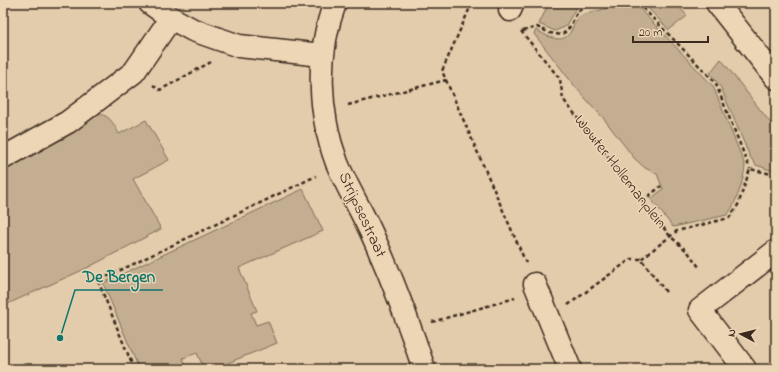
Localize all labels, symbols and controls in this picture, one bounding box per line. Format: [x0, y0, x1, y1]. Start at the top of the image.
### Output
scale bar [633, 18, 708, 44]
text: 20 m [639, 24, 662, 42]
street label: Wouter Hollemanplein [568, 110, 672, 234]
street label: Strijpsestraat [332, 168, 393, 262]
callout: De Bergen [75, 261, 163, 290]
text: De Bergen [82, 265, 156, 292]
north arrow [721, 314, 761, 354]
text: N [724, 328, 740, 338]

